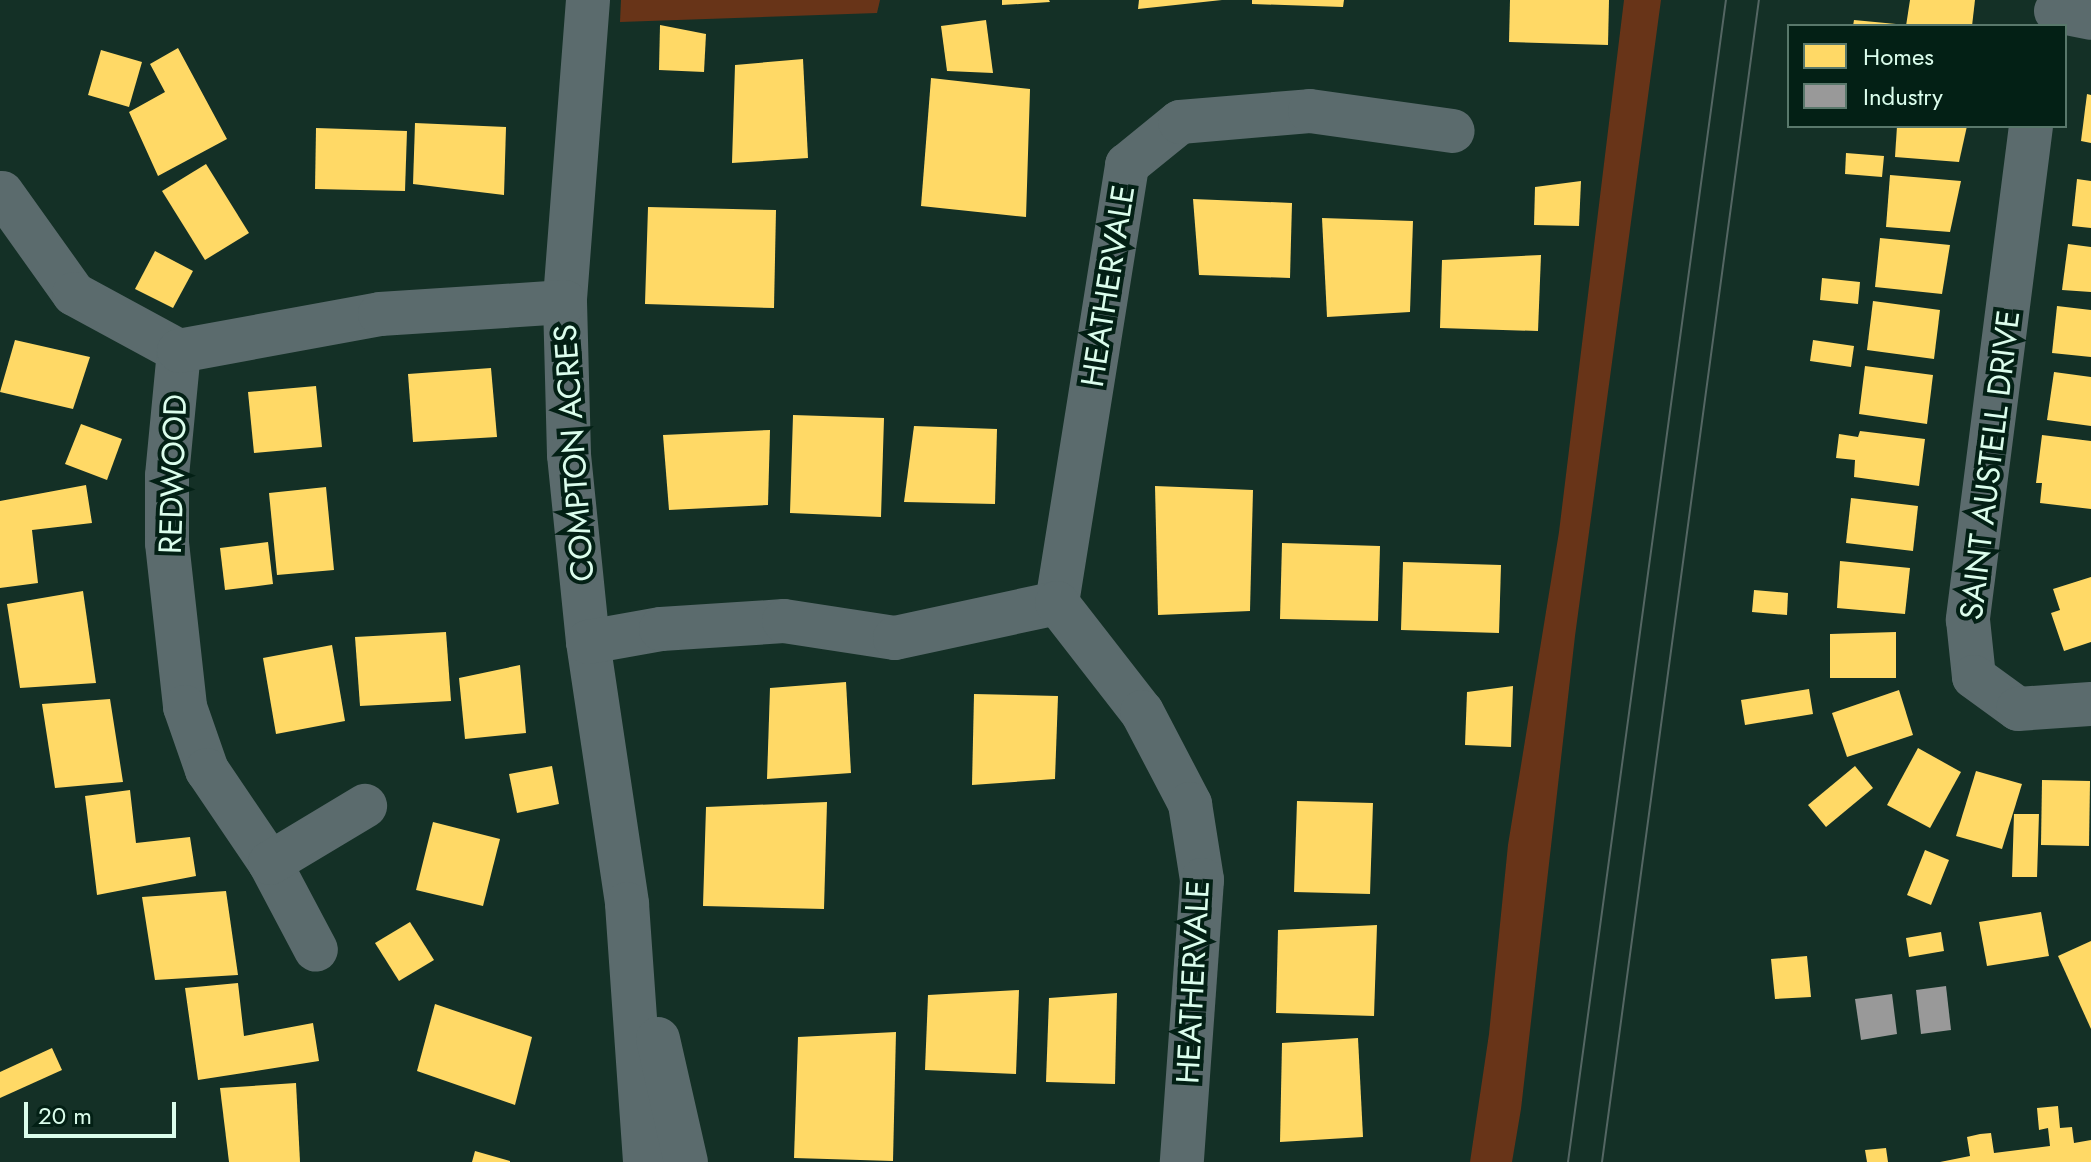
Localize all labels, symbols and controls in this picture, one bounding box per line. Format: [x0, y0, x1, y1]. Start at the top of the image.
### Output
legend [1787, 24, 2067, 128]
text: Homes [1863, 39, 1934, 74]
text: Industry [1863, 79, 1943, 114]
street label: HEATHERVALE [1073, 182, 1143, 390]
street label: SAINT AUSTELL DRIVE [1952, 308, 2028, 622]
street label: COMPTON ACRES [546, 323, 602, 583]
street label: REDWOOD [151, 393, 195, 555]
street label: HEATHERVALE [1168, 879, 1218, 1085]
scale bar [28, 1086, 180, 1136]
text: 20 m [38, 1098, 92, 1133]

